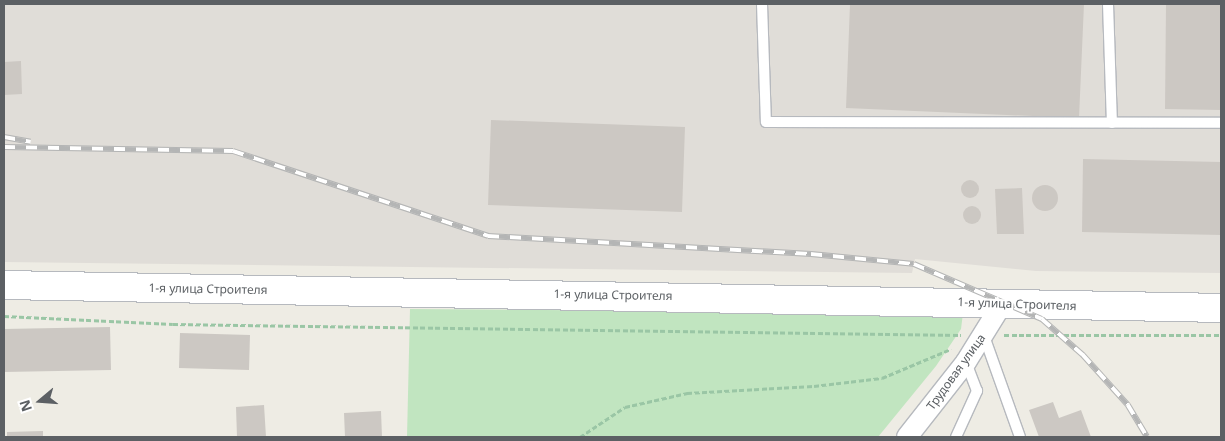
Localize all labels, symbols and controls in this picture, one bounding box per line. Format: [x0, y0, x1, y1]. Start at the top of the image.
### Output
street label: 1-я улица Строителя [148, 281, 268, 297]
street label: 1-я улица Строителя [553, 287, 673, 303]
street label: 1-я улица Строителя [957, 295, 1077, 313]
street label: Трудовая улица [924, 331, 988, 413]
north arrow [15, 376, 65, 426]
text: N [14, 397, 36, 414]

